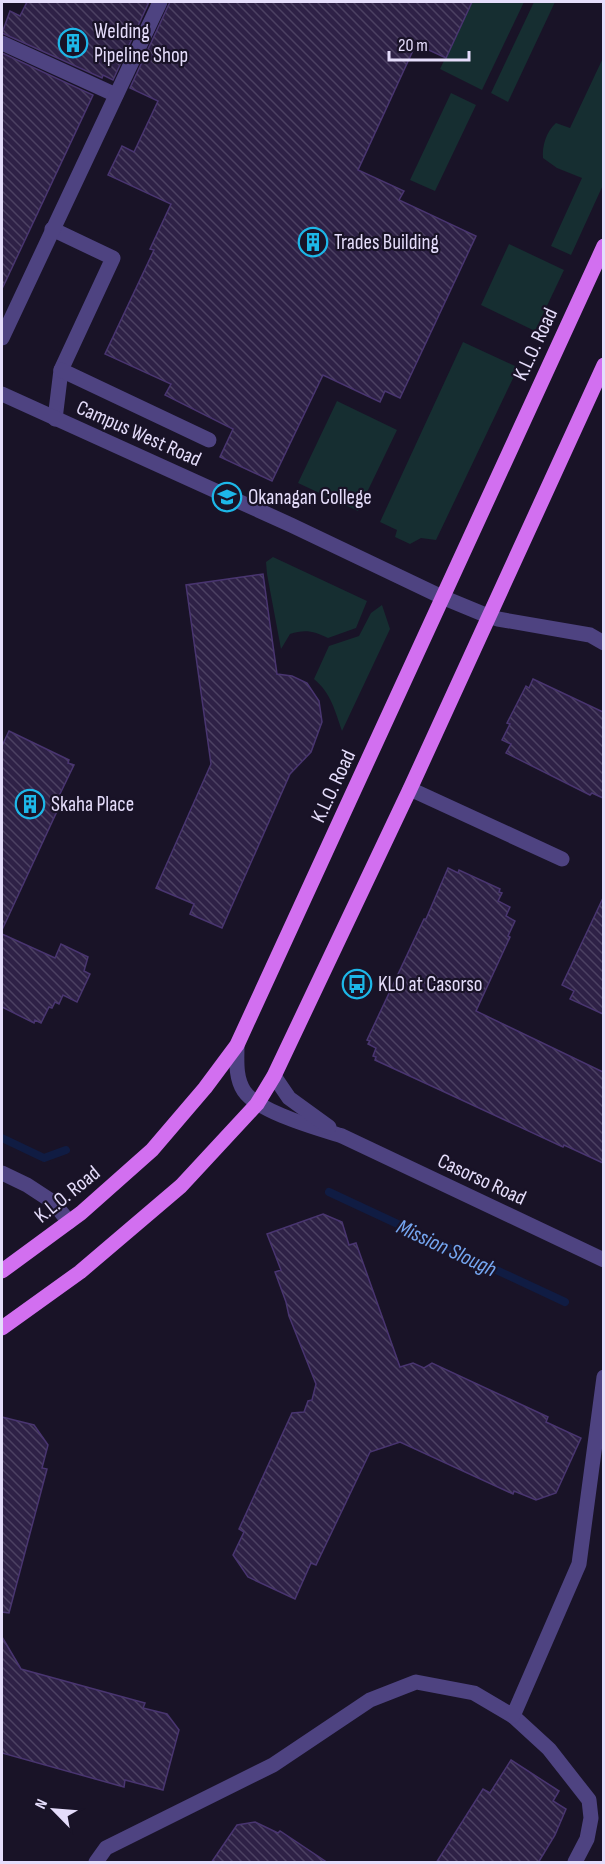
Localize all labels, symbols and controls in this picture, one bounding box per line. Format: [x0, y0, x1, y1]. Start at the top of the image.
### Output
place label: Welding Pipeline Shop [94, 19, 188, 68]
scale bar [389, 24, 468, 62]
building icon: Welding Pipeline Shop [57, 27, 89, 59]
text: 20 m [398, 35, 428, 56]
building icon: Trades Building [297, 226, 329, 258]
place label: Trades Building [334, 230, 439, 255]
street label: K.L.O. Road [508, 304, 563, 384]
street label: Campus West Road [73, 395, 205, 472]
school or university icon: Okanagan College [211, 481, 243, 513]
place label: Okanagan College [248, 485, 372, 510]
street label: K.L.O. Road [306, 746, 361, 826]
building icon: Skaha Place [14, 788, 46, 820]
place label: Skaha Place [51, 792, 134, 817]
bus stop icon: KLO at Casorso [341, 968, 373, 1000]
place label: KLO at Casorso [378, 972, 482, 997]
street label: Casorso Road [434, 1148, 530, 1211]
street label: K.L.O. Road [29, 1160, 105, 1228]
water label: Mission Slough [392, 1213, 501, 1283]
north arrow [24, 1780, 84, 1840]
text: N [31, 1796, 52, 1812]

